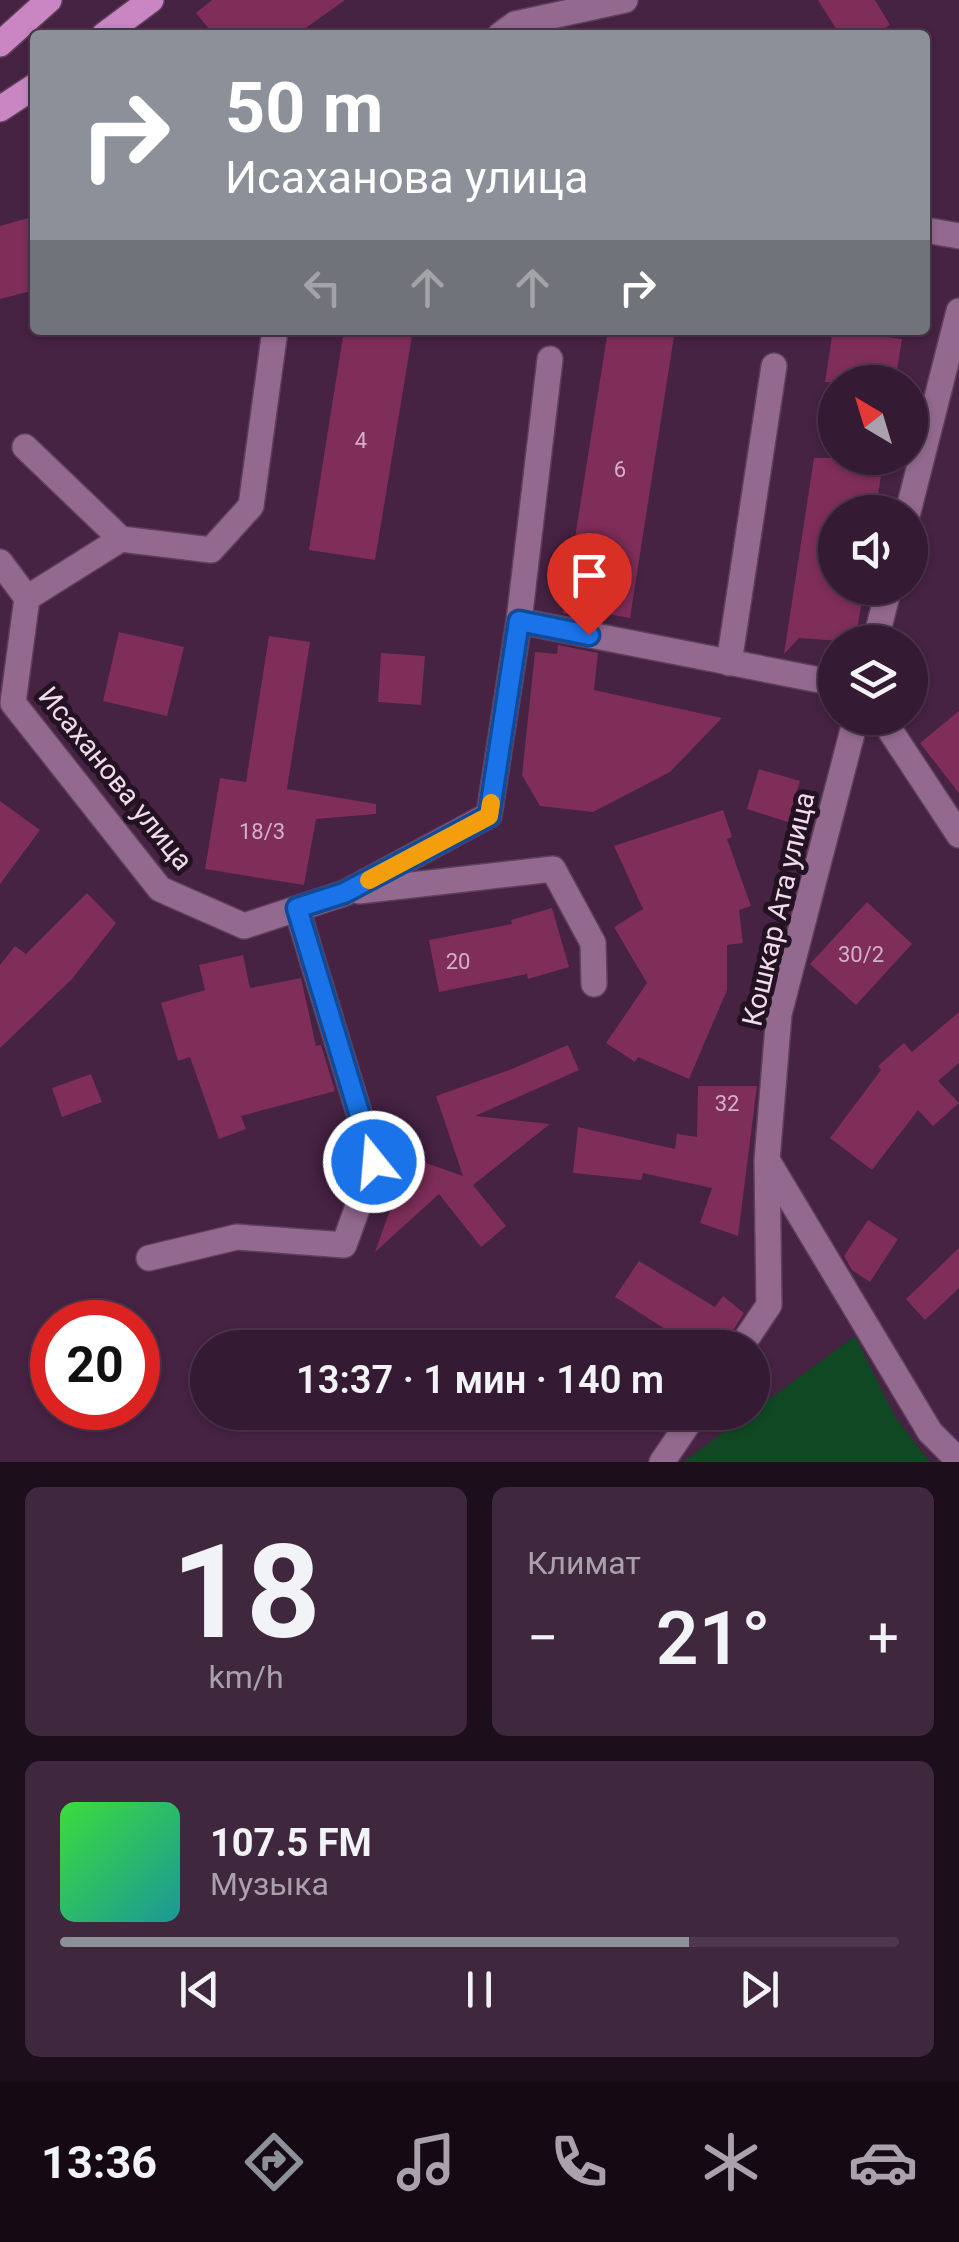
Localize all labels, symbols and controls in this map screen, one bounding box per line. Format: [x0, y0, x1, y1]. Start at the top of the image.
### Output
text: 50 m [225, 67, 383, 149]
icon: right [60, 70, 190, 200]
text: Исаханова улица [225, 151, 588, 204]
icon: left [295, 260, 350, 315]
icon: ahead [400, 260, 455, 315]
icon: ahead [505, 260, 560, 315]
icon: right [610, 260, 665, 315]
north arrow [818, 365, 928, 475]
map controls [818, 365, 928, 735]
house number: 4 [355, 428, 367, 453]
house number: 6 [614, 457, 626, 482]
button: sound [818, 495, 928, 605]
pin [547, 533, 632, 636]
icon: arrive [562, 548, 617, 603]
button: layers [818, 625, 928, 735]
street label: Исаханова улица [32, 680, 200, 877]
street label: Кошкар Ата улица [736, 789, 821, 1029]
house number: 18/3 [239, 819, 285, 844]
house number: 30/2 [838, 942, 884, 967]
house number: 20 [446, 949, 470, 974]
house number: 32 [715, 1091, 739, 1116]
position arrow [322, 1110, 426, 1214]
speed limit sign: 20 [30, 1300, 160, 1430]
text: 13:37 · 1 мин · 140 m [296, 1358, 664, 1402]
text: 18 [171, 1516, 321, 1669]
text: Климат [527, 1544, 641, 1582]
text: 21° [656, 1594, 770, 1682]
text: − [527, 1606, 558, 1670]
text: + [868, 1606, 899, 1670]
text: km/h [208, 1658, 284, 1696]
text: 107.5 FM [210, 1821, 372, 1865]
text: Музыка [210, 1865, 329, 1903]
icon: previous [172, 1962, 227, 2017]
icon: pause [452, 1962, 507, 2017]
icon: next [732, 1962, 787, 2017]
icon: directions [239, 2127, 309, 2197]
icon: music [391, 2127, 461, 2197]
icon: phone [544, 2127, 614, 2197]
icon: climate [696, 2127, 766, 2197]
icon: car [848, 2127, 918, 2197]
text: 13:36 [41, 2136, 157, 2189]

